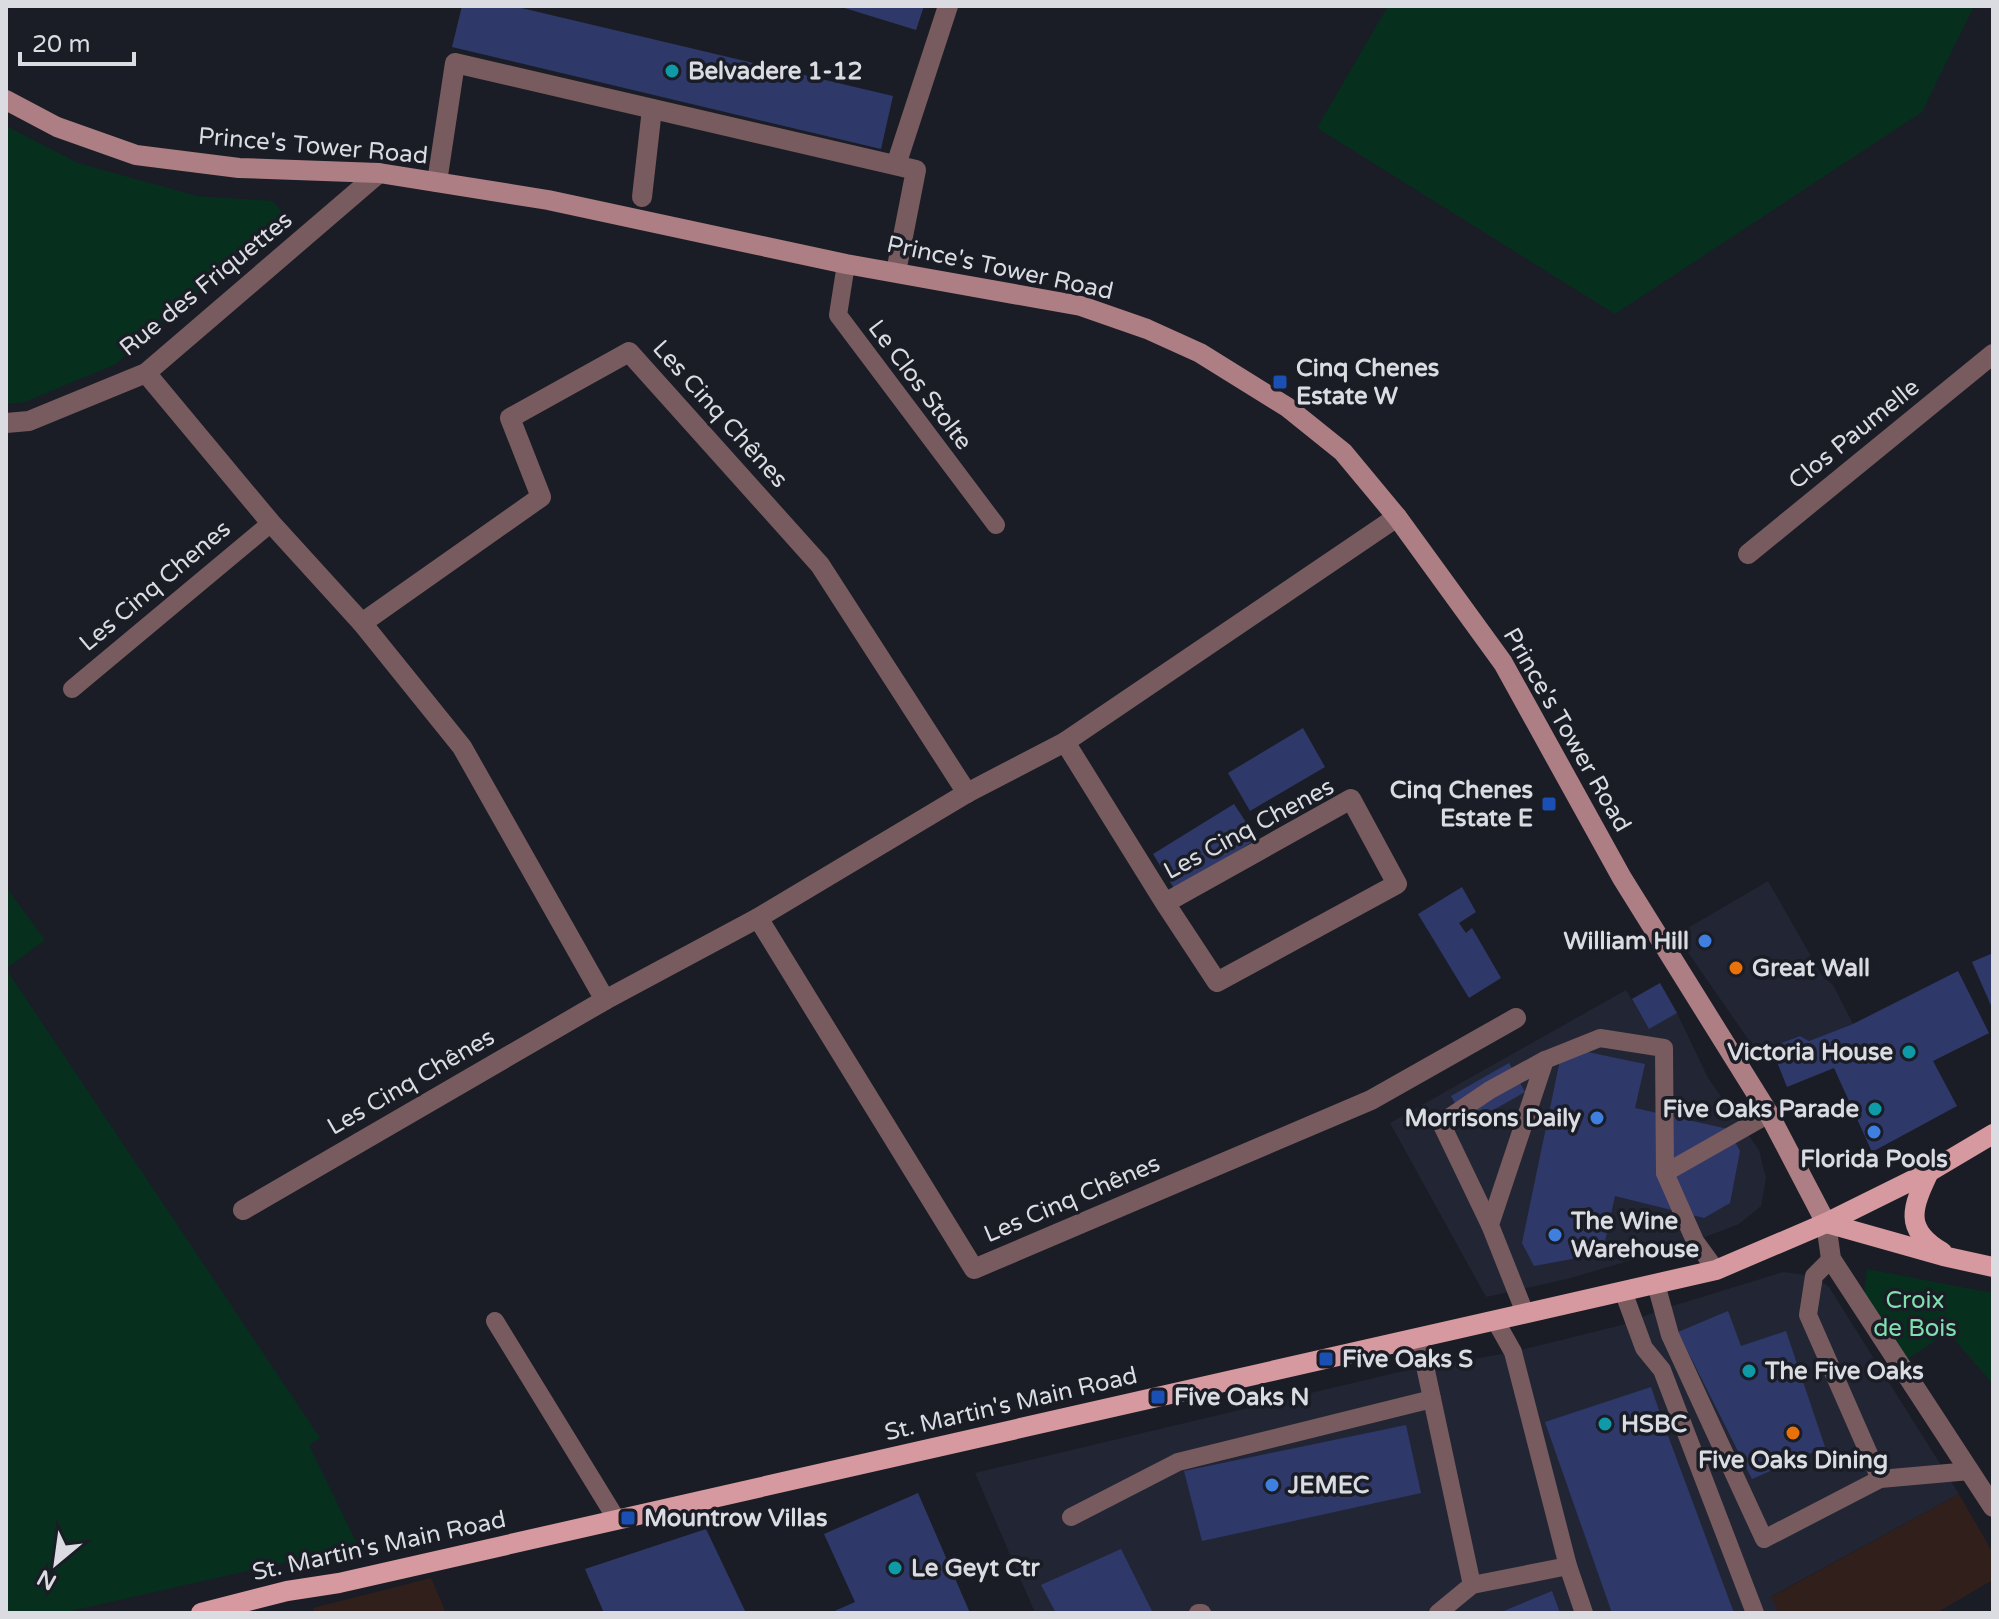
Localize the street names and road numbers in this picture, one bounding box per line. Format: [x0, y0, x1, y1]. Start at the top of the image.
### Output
street label: Prince's Tower Road [197, 121, 429, 171]
street label: Rue des Friquettes [114, 205, 298, 363]
street label: Prince's Tower Road [884, 230, 1116, 306]
street label: Le Clos Stolte [862, 314, 978, 456]
street label: Les Cinq Chênes [646, 334, 794, 494]
street label: Clos Paumelle [1783, 372, 1925, 496]
street label: Les Cinq Chenes [74, 514, 236, 658]
street label: Prince's Tower Road [1497, 623, 1637, 837]
street label: Les Cinq Chenes [1159, 772, 1339, 886]
street label: Les Cinq Chênes [322, 1022, 500, 1142]
street label: Les Cinq Chênes [980, 1149, 1164, 1249]
street label: St. Martin's Main Road [882, 1361, 1140, 1447]
street label: St. Martin's Main Road [250, 1505, 508, 1587]

